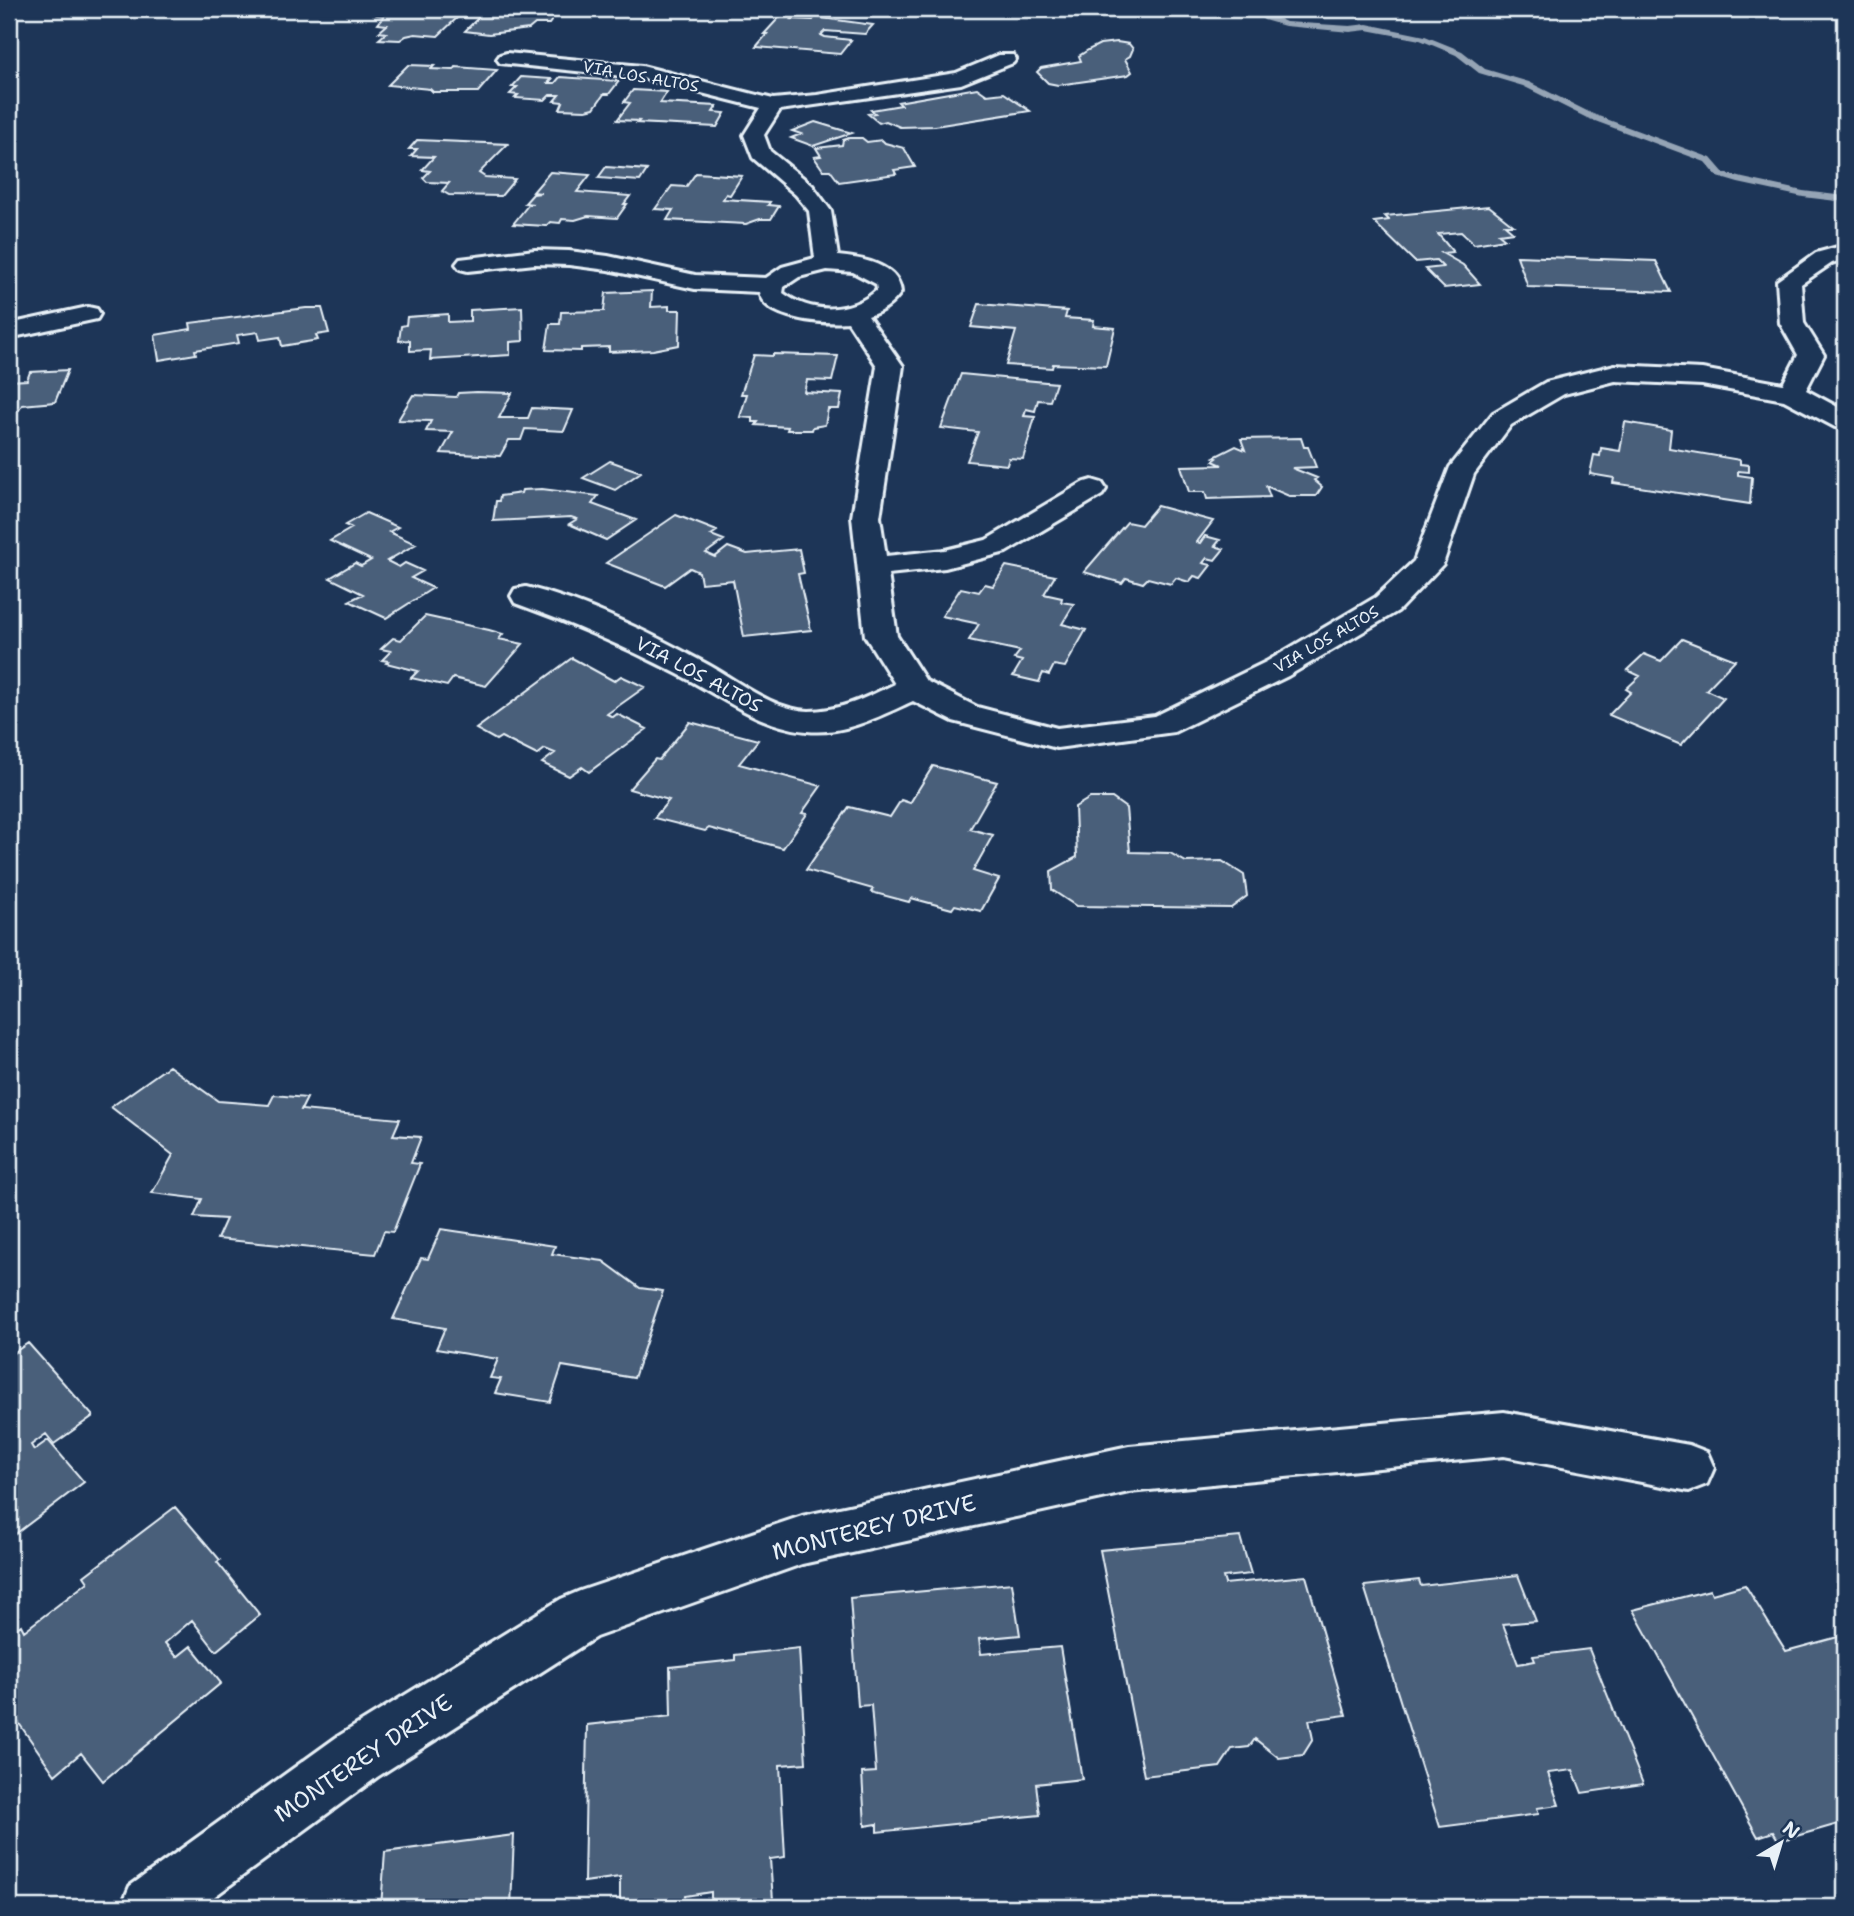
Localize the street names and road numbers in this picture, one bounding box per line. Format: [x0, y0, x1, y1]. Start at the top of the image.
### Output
street label: VIA LOS ALTOS [581, 56, 701, 97]
street label: VIA LOS ALTOS [1270, 601, 1383, 678]
street label: VIA LOS ALTOS [631, 631, 766, 718]
street label: MONTEREY DRIVE [769, 1487, 979, 1567]
street label: MONTEREY DRIVE [268, 1687, 458, 1829]

